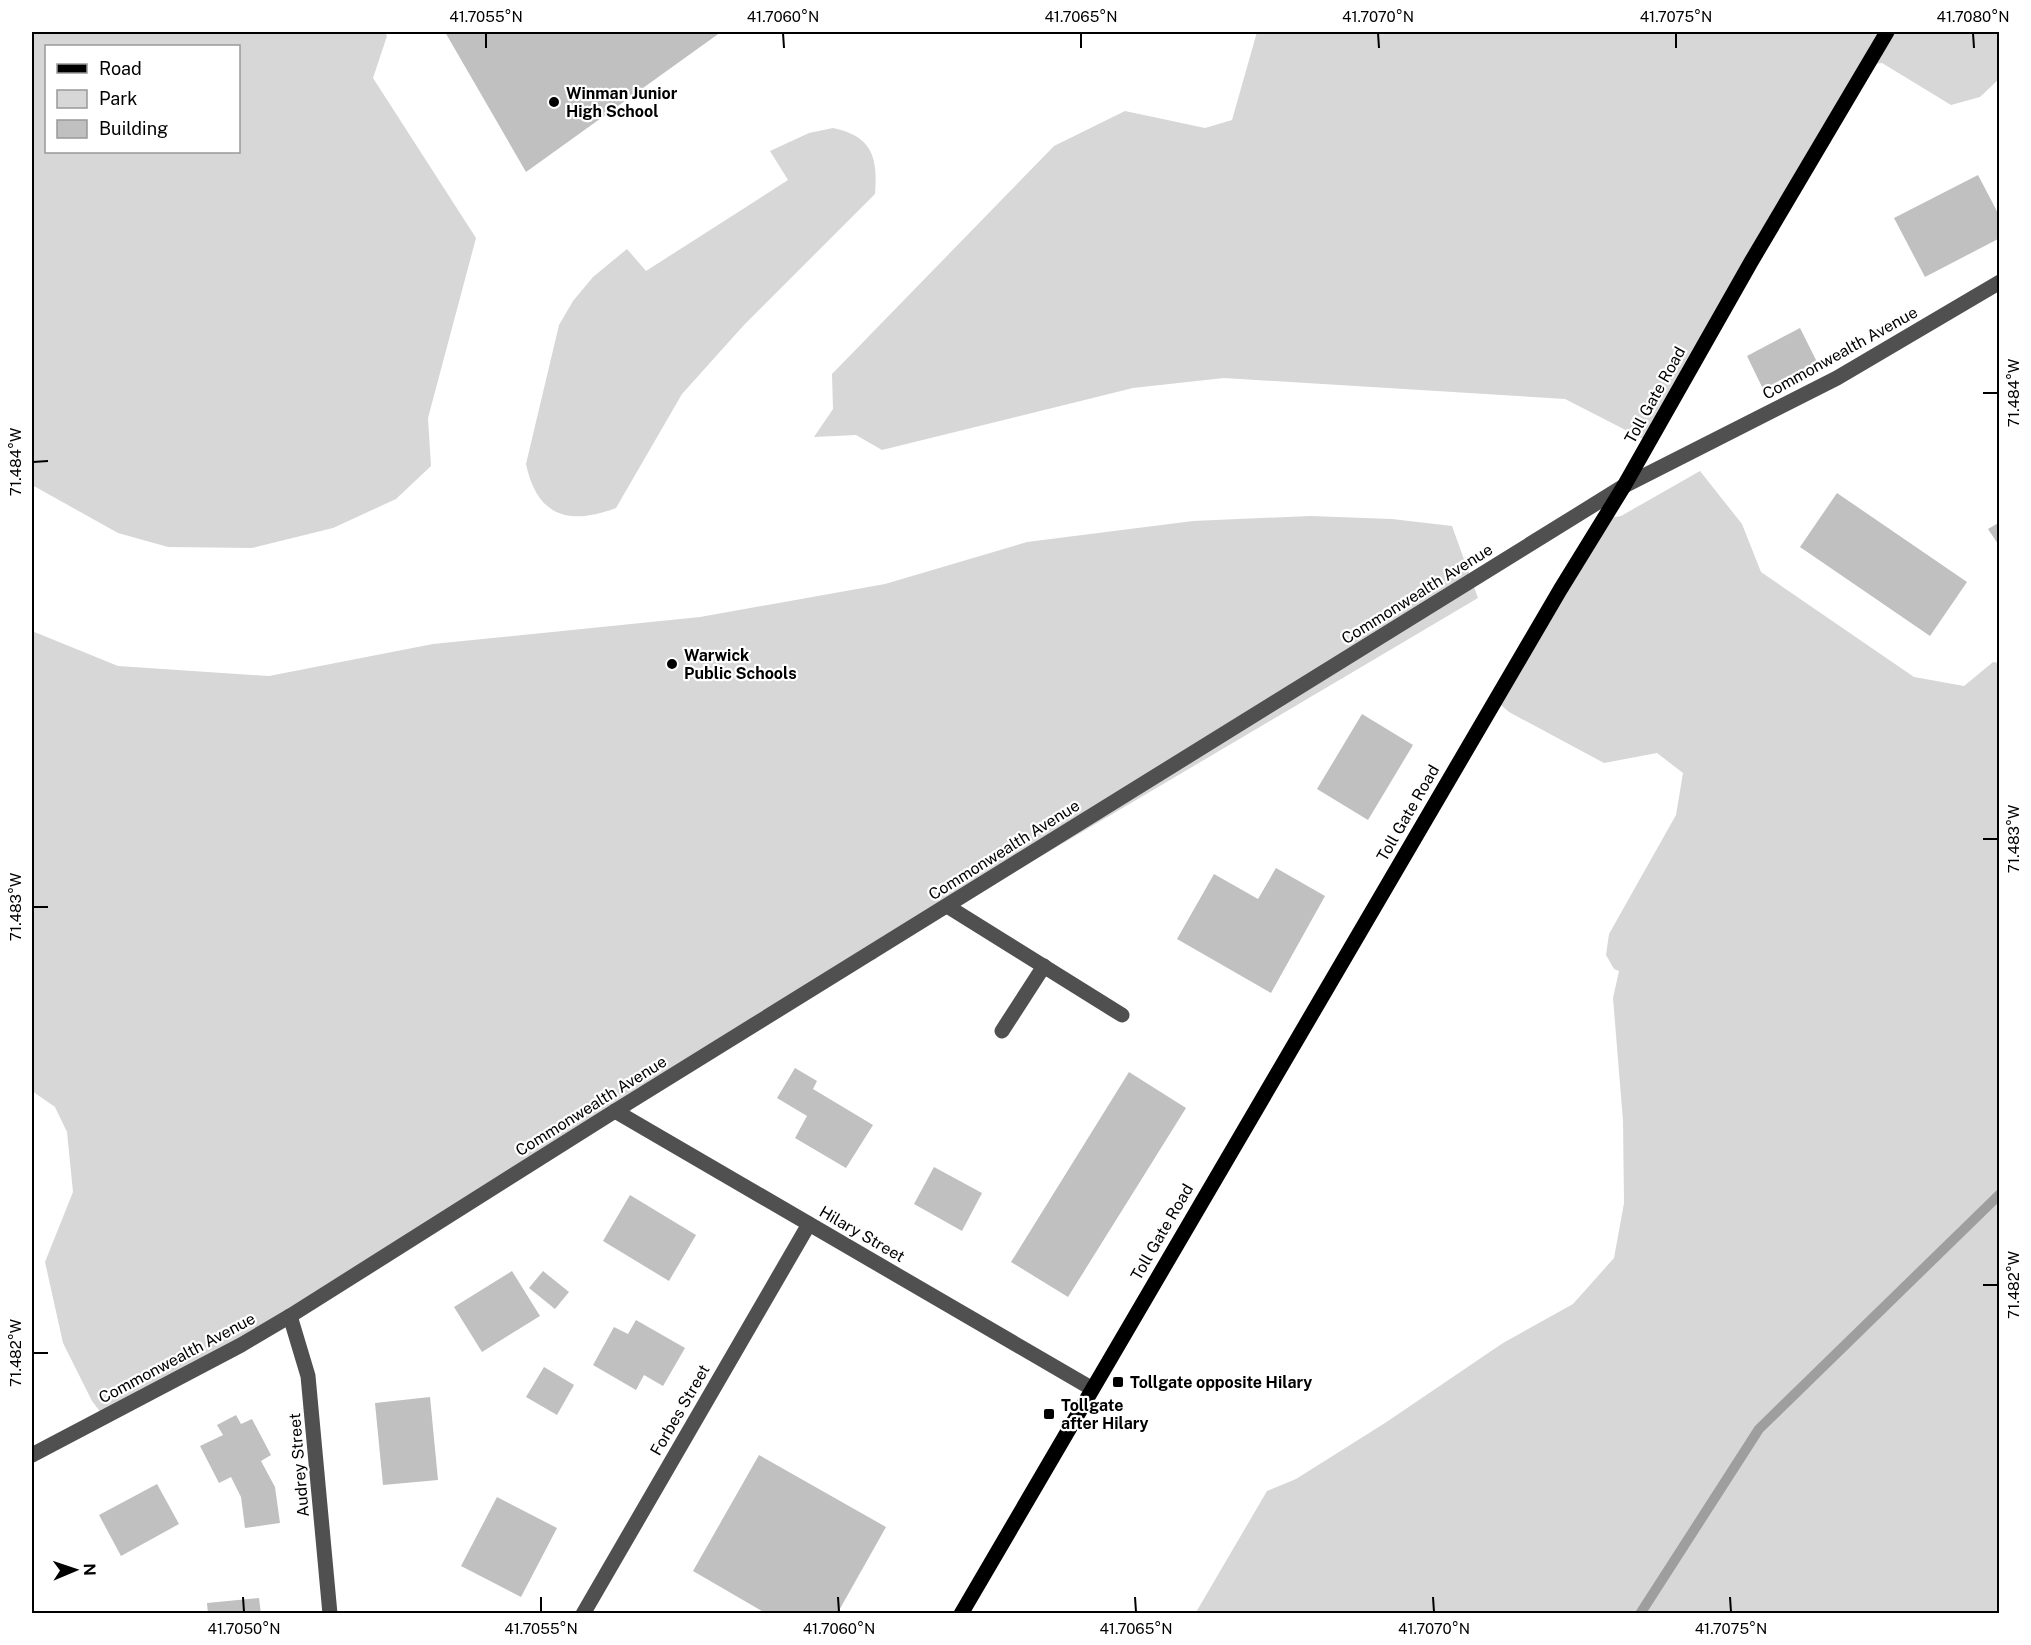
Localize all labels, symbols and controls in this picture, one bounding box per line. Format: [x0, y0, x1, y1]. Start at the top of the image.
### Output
text: 41.7055°N [449, 8, 523, 25]
text: 41.7060°N [747, 8, 819, 25]
text: 41.7065°N [1044, 8, 1118, 25]
text: 41.7070°N [1342, 8, 1414, 25]
text: 41.7075°N [1640, 8, 1712, 25]
text: 41.7080°N [1937, 8, 2010, 25]
legend [45, 45, 240, 153]
text: Road [99, 58, 142, 79]
place label: Winman Junior High School [566, 84, 678, 121]
text: Park [99, 88, 137, 109]
marker: Winman Junior High School [547, 95, 561, 109]
text: Building [99, 118, 168, 139]
street label: Commonwealth Avenue [1759, 302, 1921, 404]
street label: Toll Gate Road [1621, 343, 1689, 447]
text: 71.484°W [2005, 359, 2022, 427]
text: 71.484°W [7, 428, 24, 496]
street label: Commonwealth Avenue [1338, 540, 1496, 648]
place label: Warwick Public Schools [684, 646, 797, 683]
marker: Warwick Public Schools [665, 657, 679, 671]
street label: Toll Gate Road [1373, 762, 1443, 864]
street label: Commonwealth Avenue [925, 796, 1083, 904]
text: 71.483°W [2005, 805, 2022, 873]
text: 71.483°W [7, 873, 24, 941]
street label: Commonwealth Avenue [512, 1052, 670, 1160]
street label: Toll Gate Road [1127, 1181, 1197, 1283]
street label: Hilary Street [816, 1202, 908, 1266]
text: 71.482°W [2005, 1251, 2022, 1319]
street label: Commonwealth Avenue [96, 1309, 258, 1407]
text: 71.482°W [7, 1319, 24, 1387]
street label: Forbes Street [646, 1361, 714, 1459]
place label: Tollgate opposite Hilary [1130, 1373, 1312, 1392]
marker: Tollgate opposite Hilary [1111, 1375, 1125, 1389]
place label: Tollgate after Hilary [1061, 1396, 1149, 1433]
marker: Tollgate after Hilary [1042, 1407, 1056, 1421]
street label: Audrey Street [285, 1412, 313, 1518]
north arrow [45, 1540, 105, 1600]
text: N [80, 1563, 99, 1576]
text: 41.7050°N [207, 1620, 281, 1637]
text: 41.7055°N [504, 1620, 578, 1637]
text: 41.7060°N [803, 1620, 875, 1637]
text: 41.7065°N [1099, 1620, 1173, 1637]
text: 41.7070°N [1398, 1620, 1470, 1637]
text: 41.7075°N [1695, 1620, 1767, 1637]

